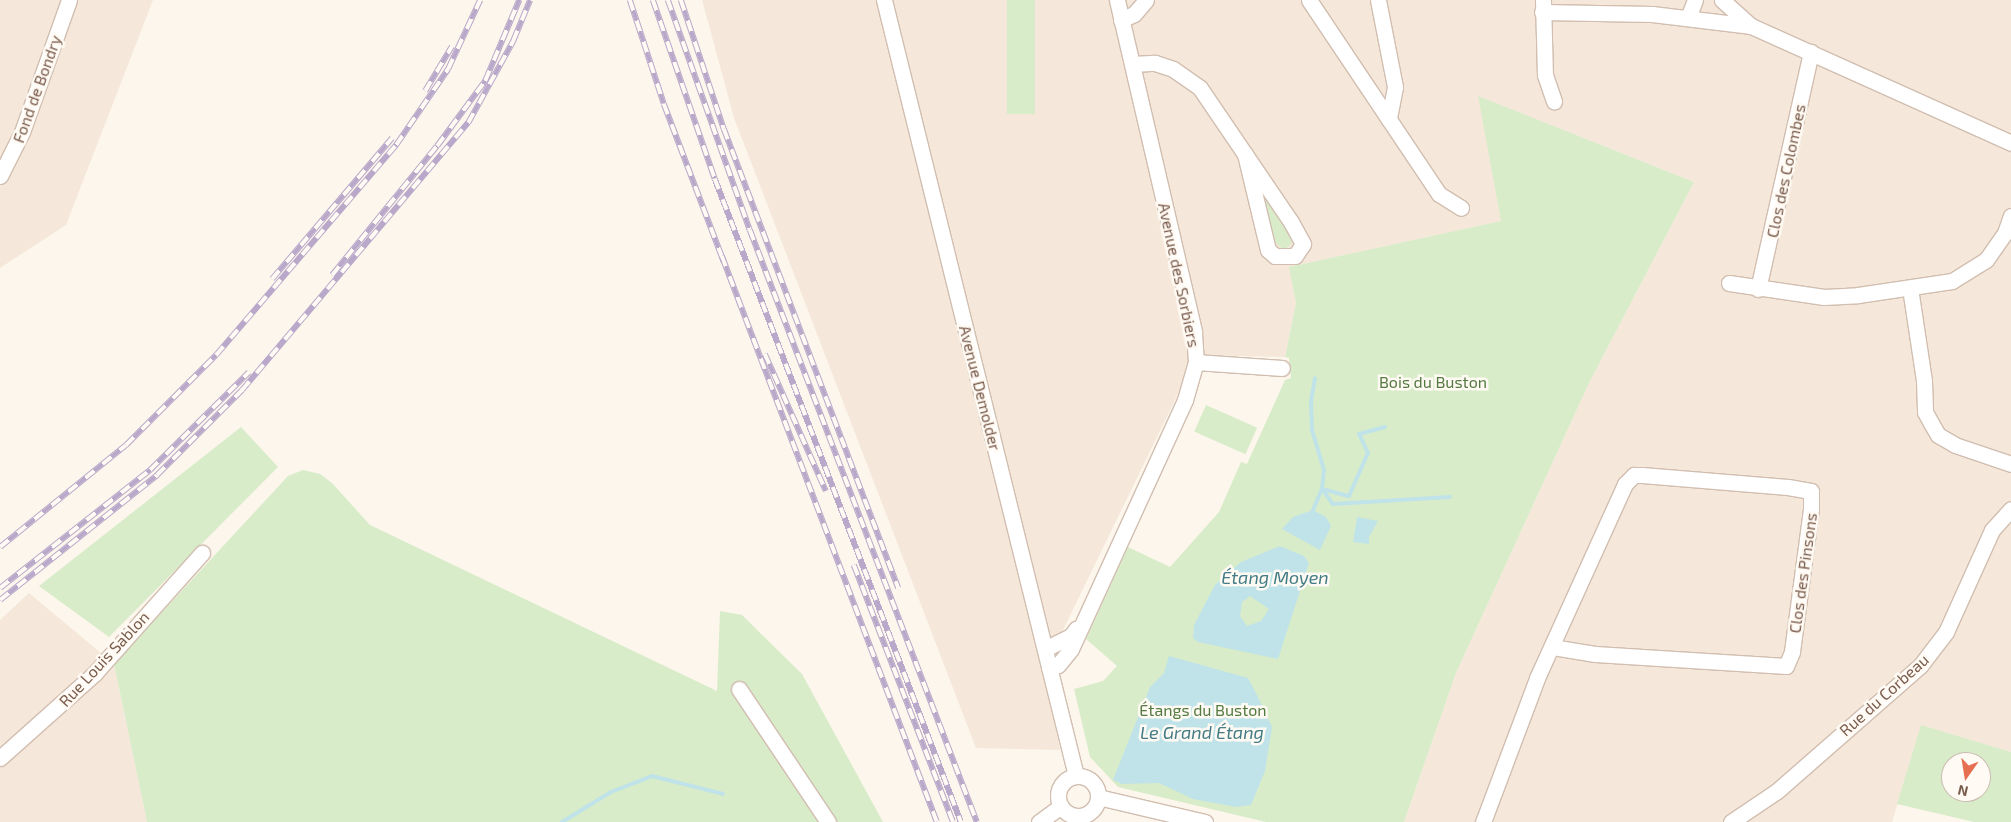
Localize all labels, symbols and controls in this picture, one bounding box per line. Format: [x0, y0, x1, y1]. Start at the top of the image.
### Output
street label: Fond de Bondry [9, 33, 65, 145]
street label: Clos des Colombes [1762, 102, 1810, 240]
street label: Avenue des Sorbiers [1154, 201, 1204, 349]
street label: Avenue Demolder [955, 323, 1005, 453]
park label: Bois du Buston [1379, 372, 1487, 392]
street label: Clos des Pinsons [1785, 512, 1821, 634]
water label: Étang Moyen [1221, 566, 1329, 588]
street label: Rue Louis Sablon [55, 607, 153, 711]
street label: Rue du Corbeau [1835, 650, 1933, 740]
park label: Étangs du Buston [1139, 700, 1267, 720]
water label: Le Grand Étang [1140, 721, 1264, 743]
north arrow [1941, 752, 1991, 802]
text: N [1956, 782, 1970, 801]

